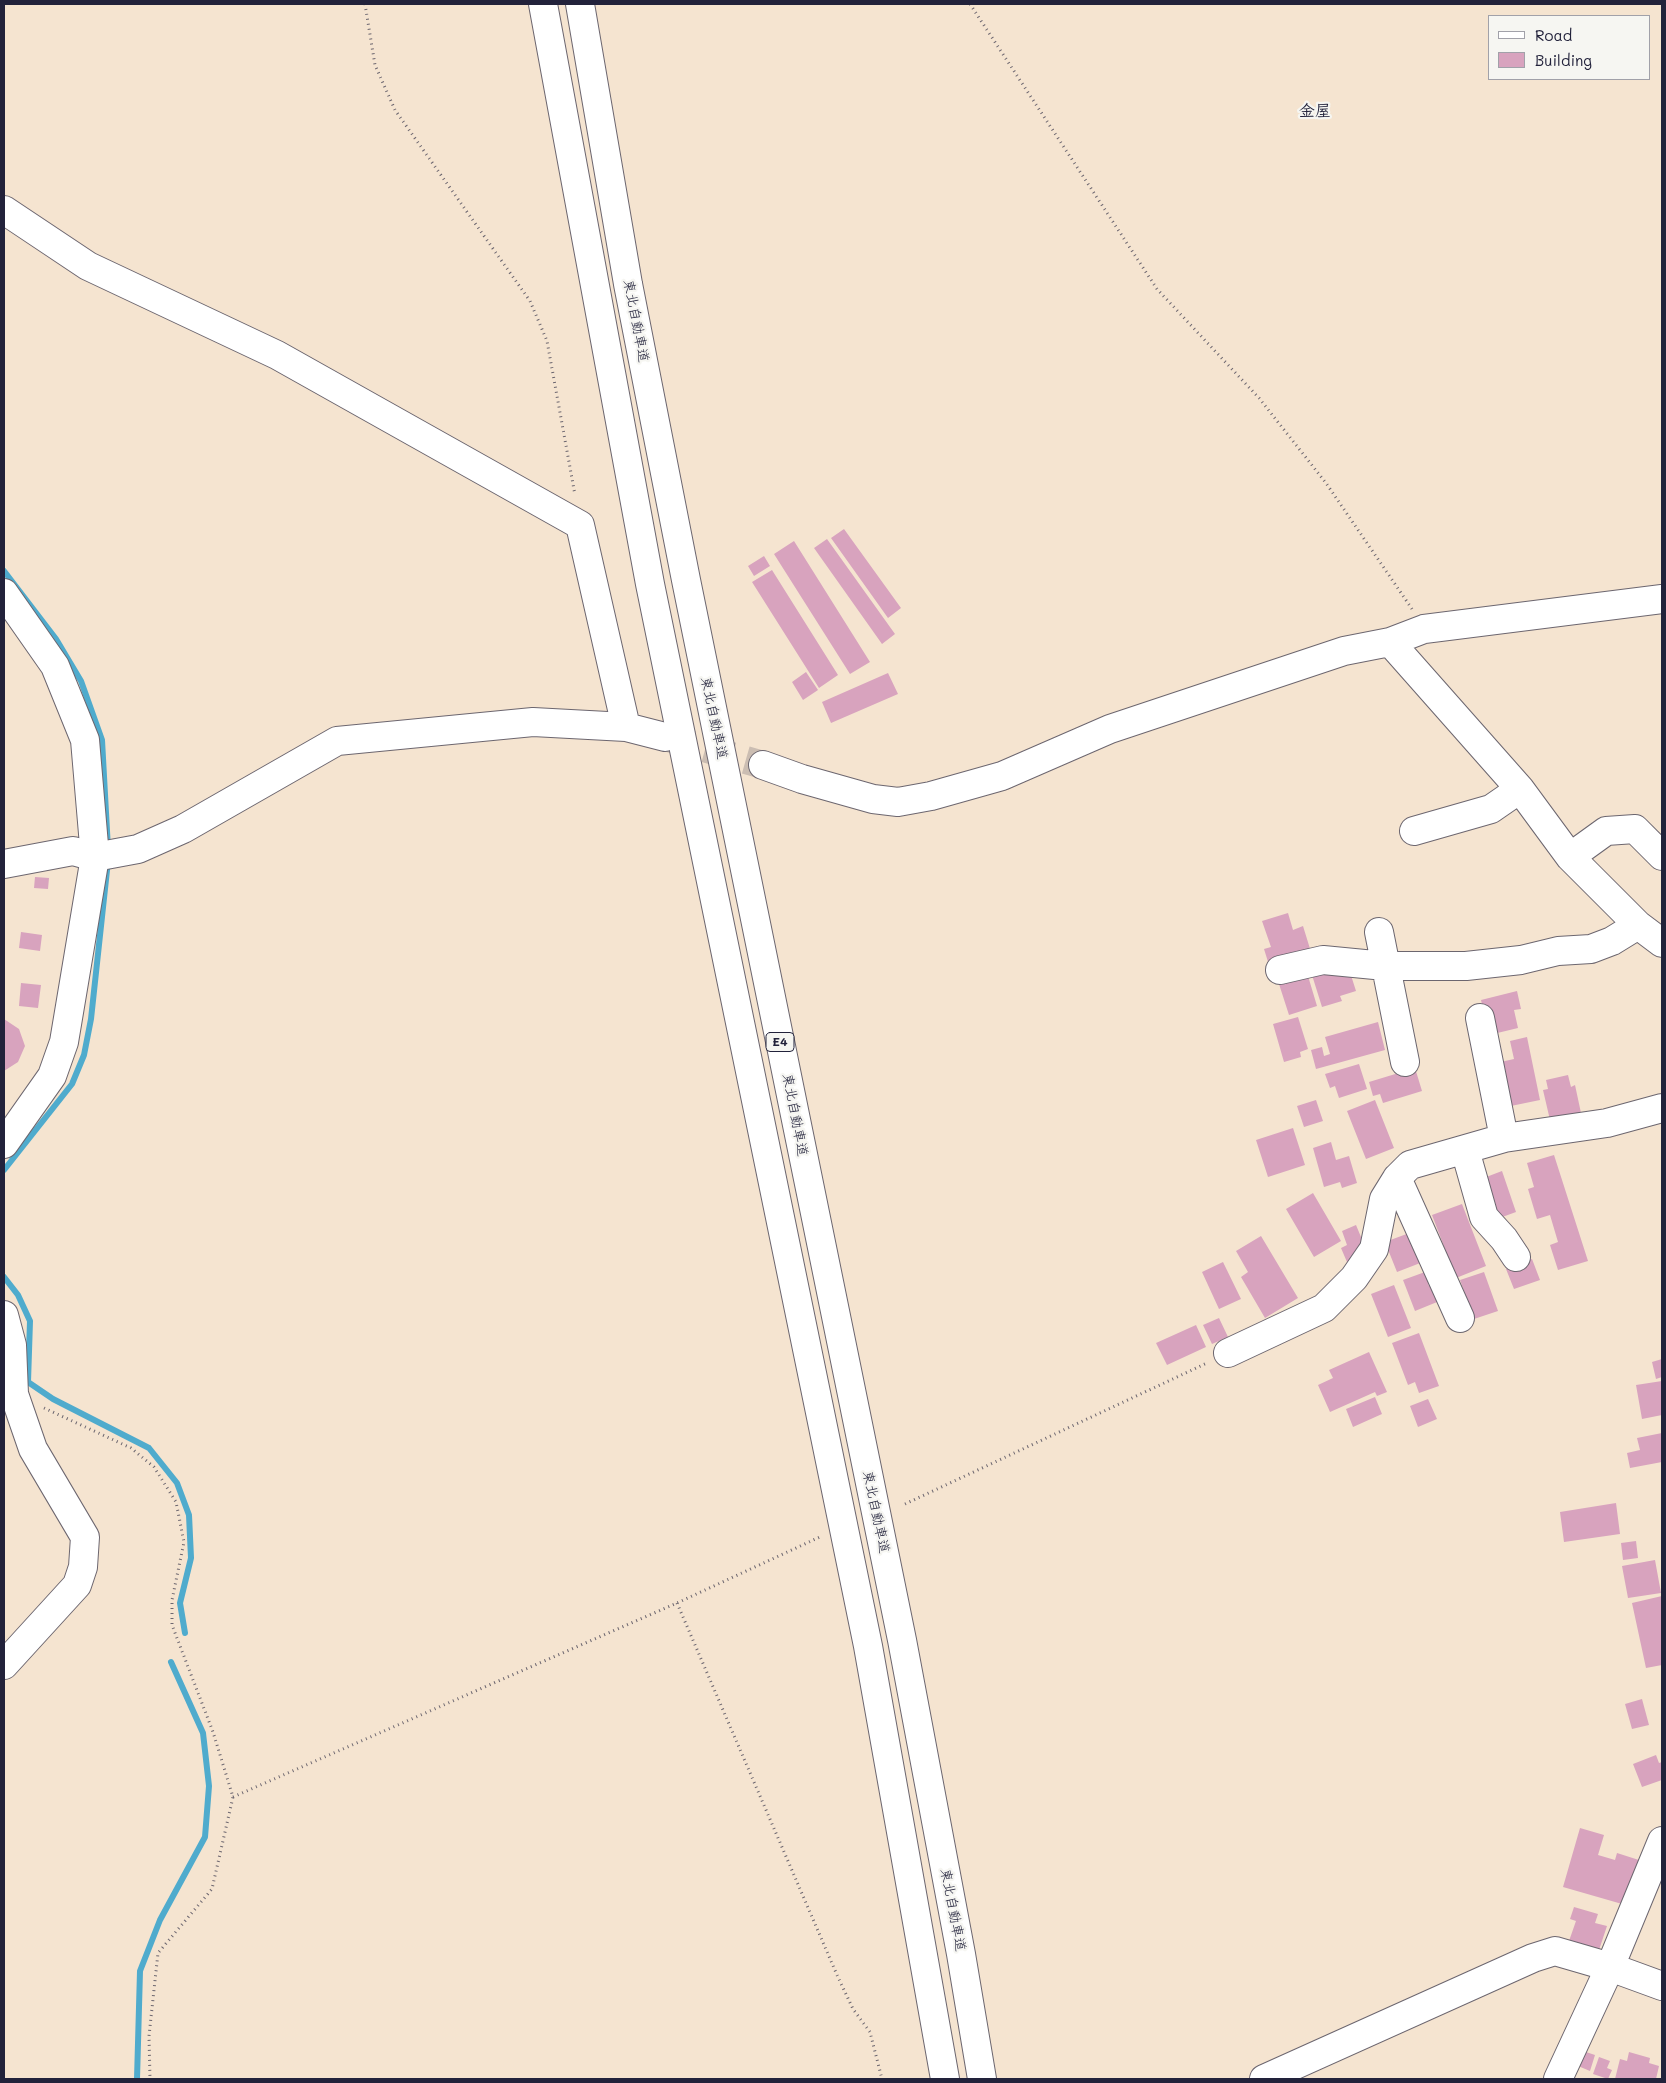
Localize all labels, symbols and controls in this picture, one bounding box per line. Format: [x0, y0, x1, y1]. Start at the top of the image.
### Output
legend [1488, 15, 1651, 80]
text: Road [1535, 25, 1572, 45]
text: Building [1535, 50, 1592, 70]
district label: 金屋 [1299, 101, 1331, 121]
street label: 東北自動車道 [620, 278, 652, 364]
street label: 東北自動車道 [697, 675, 731, 761]
road number: E4 [766, 1032, 794, 1052]
street label: 東北自動車道 [779, 1072, 811, 1158]
street label: 東北自動車道 [859, 1469, 893, 1555]
street label: 東北自動車道 [937, 1867, 969, 1953]

